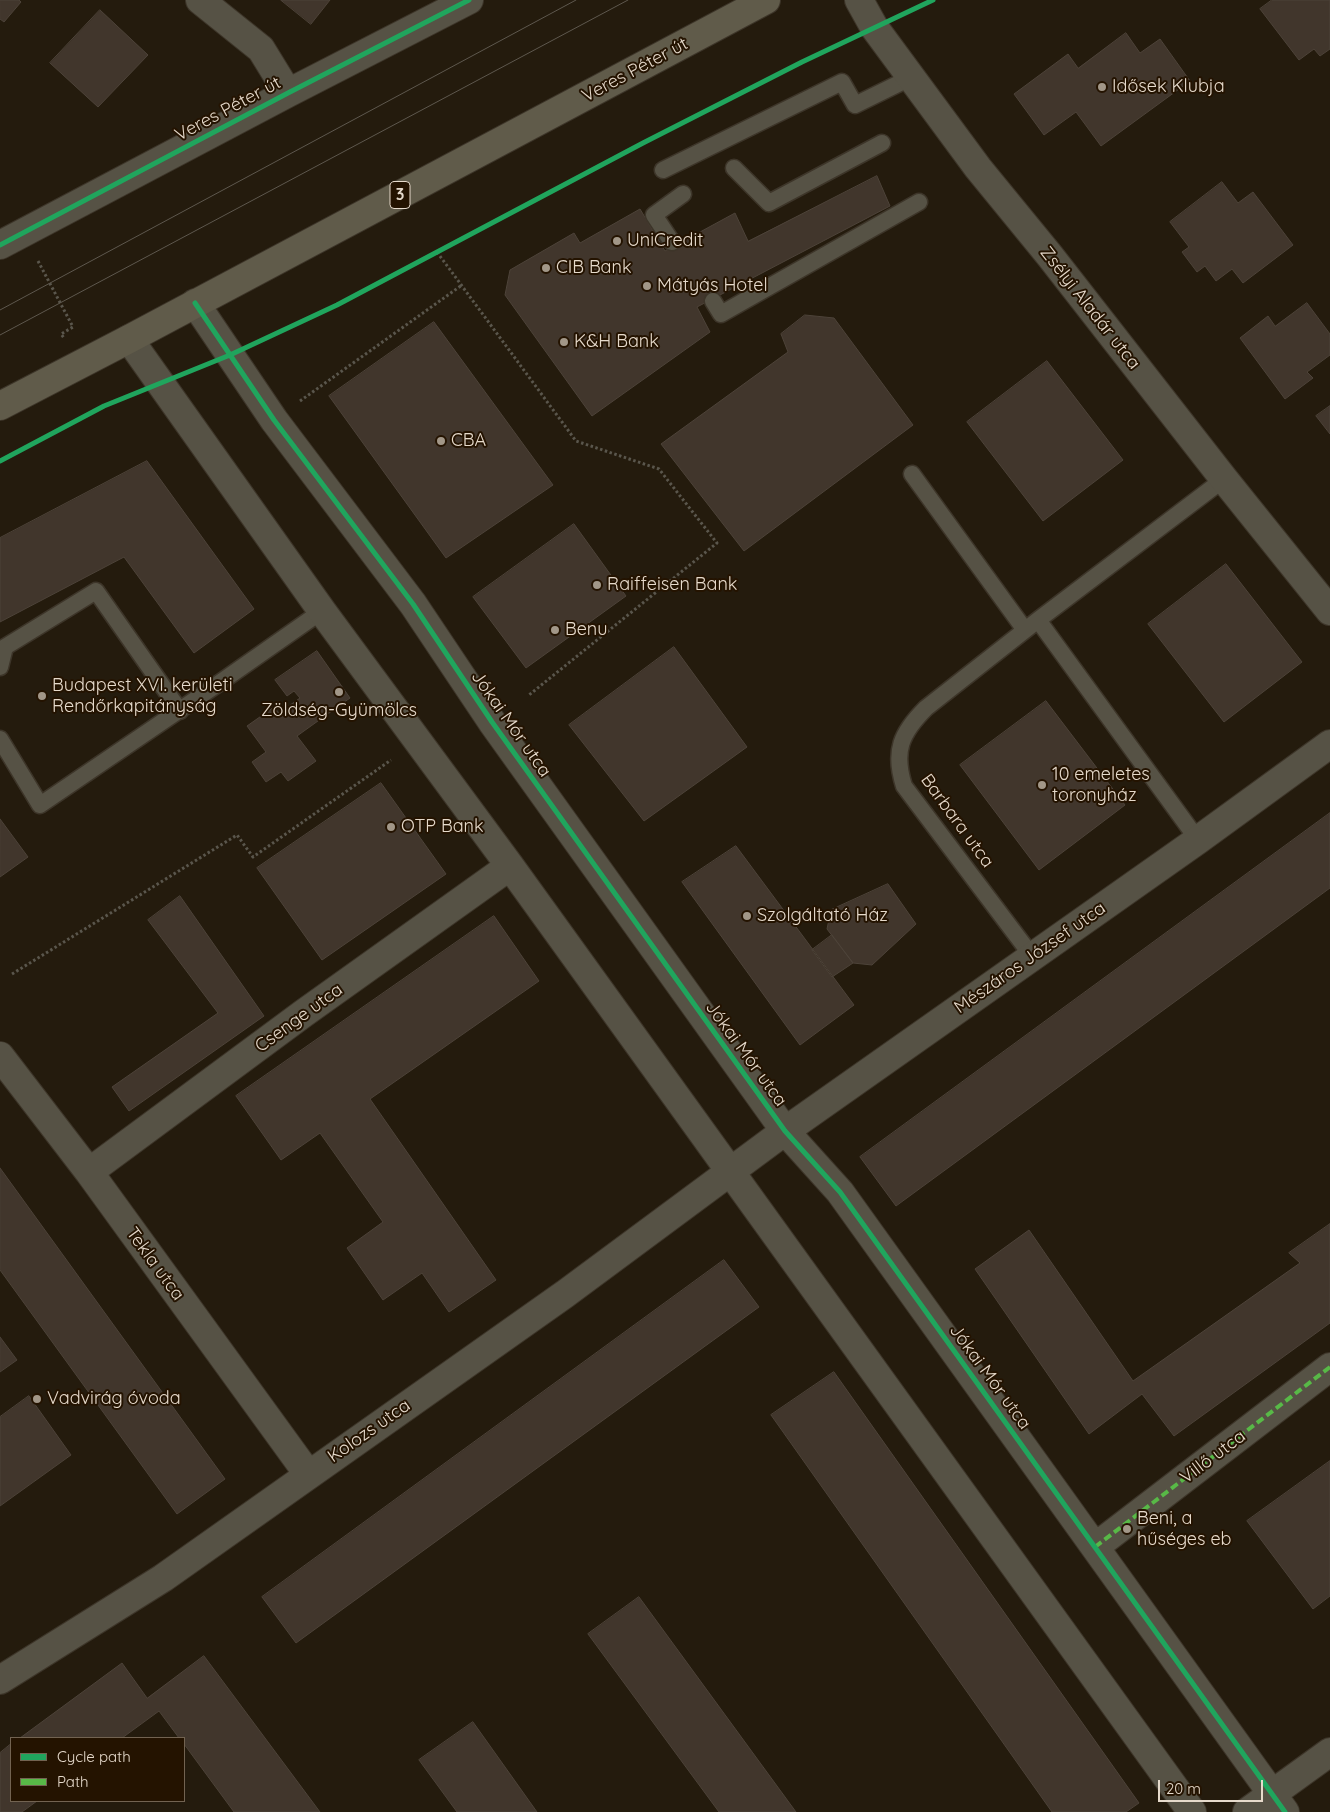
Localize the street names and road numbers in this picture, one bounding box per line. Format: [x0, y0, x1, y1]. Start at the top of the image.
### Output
street label: Veres Péter út [578, 33, 692, 107]
street label: Veres Péter út [171, 72, 285, 146]
road number: 3 [390, 182, 410, 208]
street label: Zsélyi Aladár utca [1035, 242, 1145, 374]
street label: Jókai Mór utca [466, 667, 556, 781]
street label: Barbara utca [916, 770, 998, 872]
street label: Mészáros József utca [950, 898, 1110, 1018]
street label: Csenge utca [251, 979, 347, 1057]
street label: Jókai Mór utca [701, 997, 791, 1111]
street label: Tekla utca [121, 1223, 189, 1305]
street label: Jókai Mór utca [945, 1320, 1035, 1434]
street label: Kolozs utca [324, 1395, 414, 1467]
street label: Villő utca [1176, 1425, 1250, 1489]

